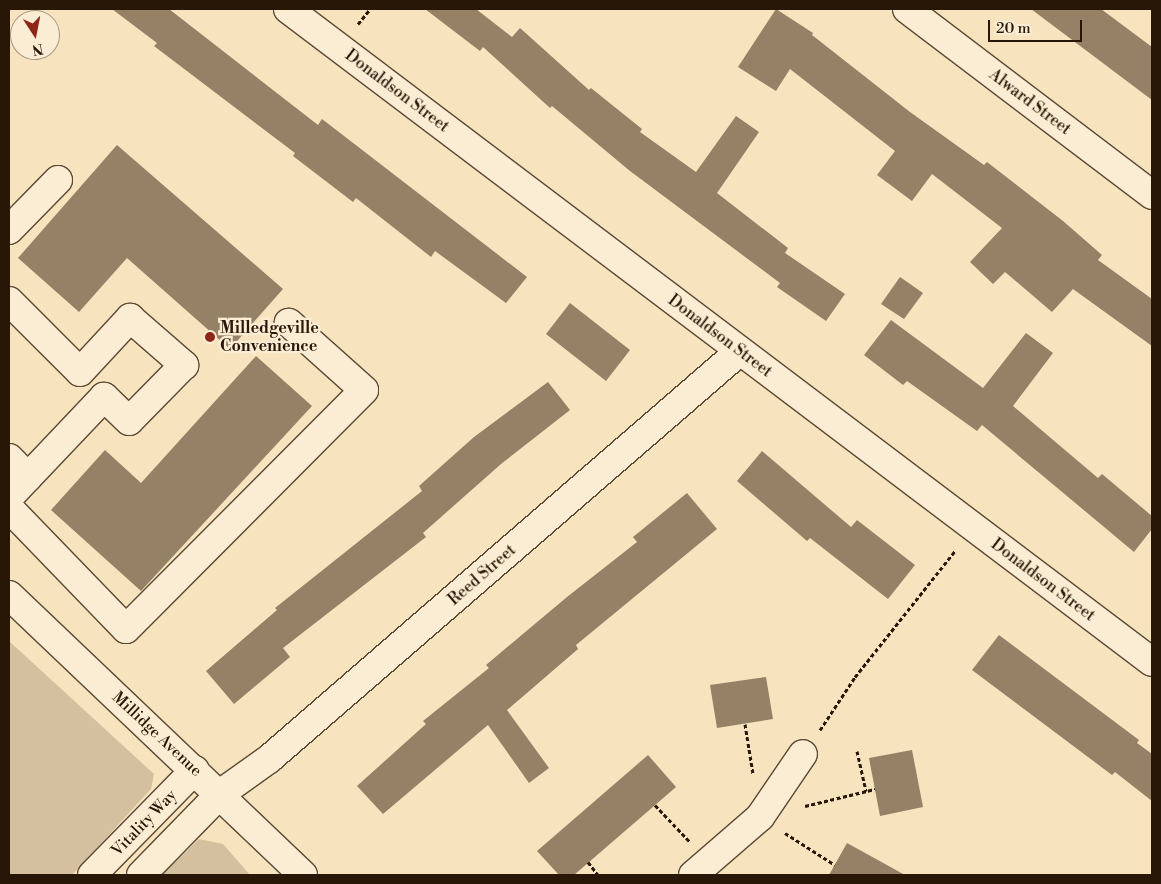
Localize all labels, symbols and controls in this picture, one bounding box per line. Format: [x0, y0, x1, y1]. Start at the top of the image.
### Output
north arrow [10, 10, 60, 60]
scale bar [991, 10, 1085, 42]
text: 20 m [996, 19, 1031, 38]
text: N [31, 39, 45, 59]
street label: Donaldson Street [341, 46, 453, 136]
street label: Alward Street [985, 65, 1075, 139]
street label: Donaldson Street [664, 291, 776, 381]
place label: Milledgeville Convenience [220, 318, 319, 356]
marker: Milledgeville Convenience [204, 331, 216, 343]
street label: Donaldson Street [987, 535, 1099, 625]
street label: Reed Street [444, 541, 520, 609]
street label: Millidge Avenue [108, 688, 206, 780]
street label: Vitality Way [107, 786, 181, 860]

